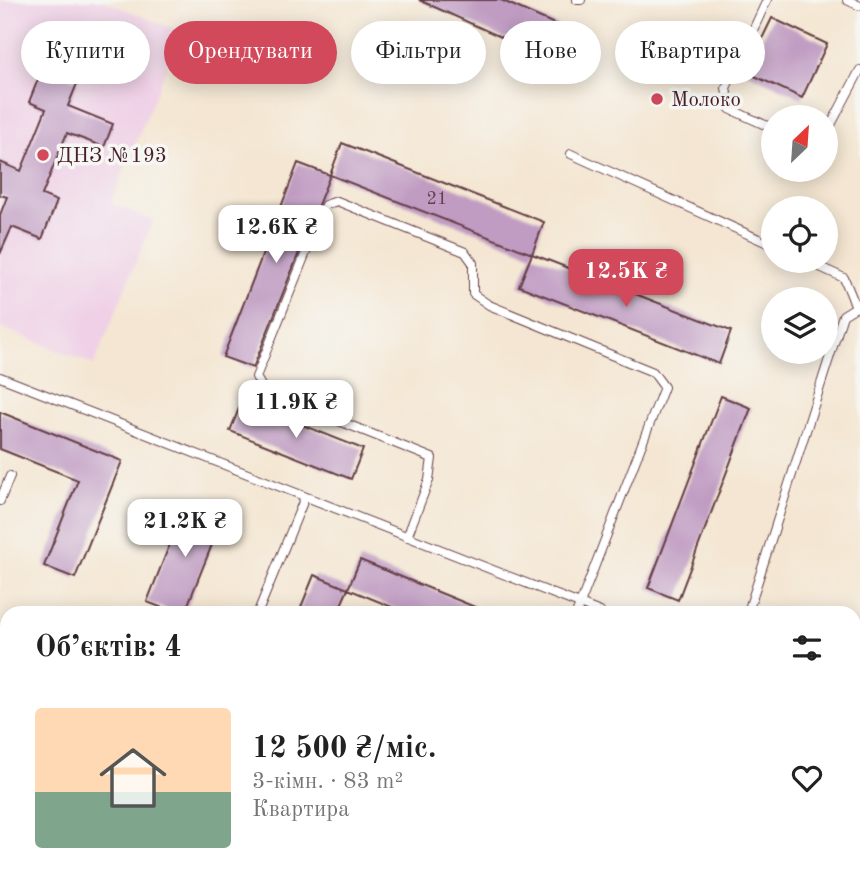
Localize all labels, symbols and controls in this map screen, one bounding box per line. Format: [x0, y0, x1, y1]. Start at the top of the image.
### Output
chip: Купити [21, 21, 150, 84]
chip: Орендувати [164, 21, 337, 84]
chip: Фільтри [351, 21, 486, 84]
chip: Нове [500, 21, 601, 84]
chip: Квартира [615, 21, 765, 84]
place label: Молоко [671, 90, 741, 111]
marker: Молоко [649, 91, 665, 107]
north arrow [761, 105, 838, 182]
map controls [761, 105, 838, 364]
place label: ДНЗ №193 [57, 146, 167, 167]
marker: ДНЗ №193 [35, 147, 51, 163]
house number: 21 [427, 190, 447, 208]
button: locate [761, 196, 838, 273]
pin: 12.6K ₴ [211, 205, 341, 265]
text: 12.6K ₴ [234, 216, 318, 239]
pin: 12.5K ₴ [561, 250, 691, 309]
text: 12.5K ₴ [584, 260, 668, 283]
button: layers [761, 287, 838, 364]
pin: 11.9K ₴ [231, 380, 361, 440]
text: 11.9K ₴ [254, 391, 338, 414]
pin: 21.2K ₴ [120, 500, 250, 559]
text: 21.2K ₴ [143, 510, 227, 533]
icon: filters [788, 629, 826, 667]
text: Об’єктів: 4 [35, 633, 182, 663]
text: 12 500 ₴/міс. [252, 734, 436, 764]
icon: home [91, 736, 175, 820]
icon: heart [788, 759, 826, 797]
text: 3-кімн. · 83 m² [252, 770, 403, 793]
text: Квартира [252, 798, 350, 821]

